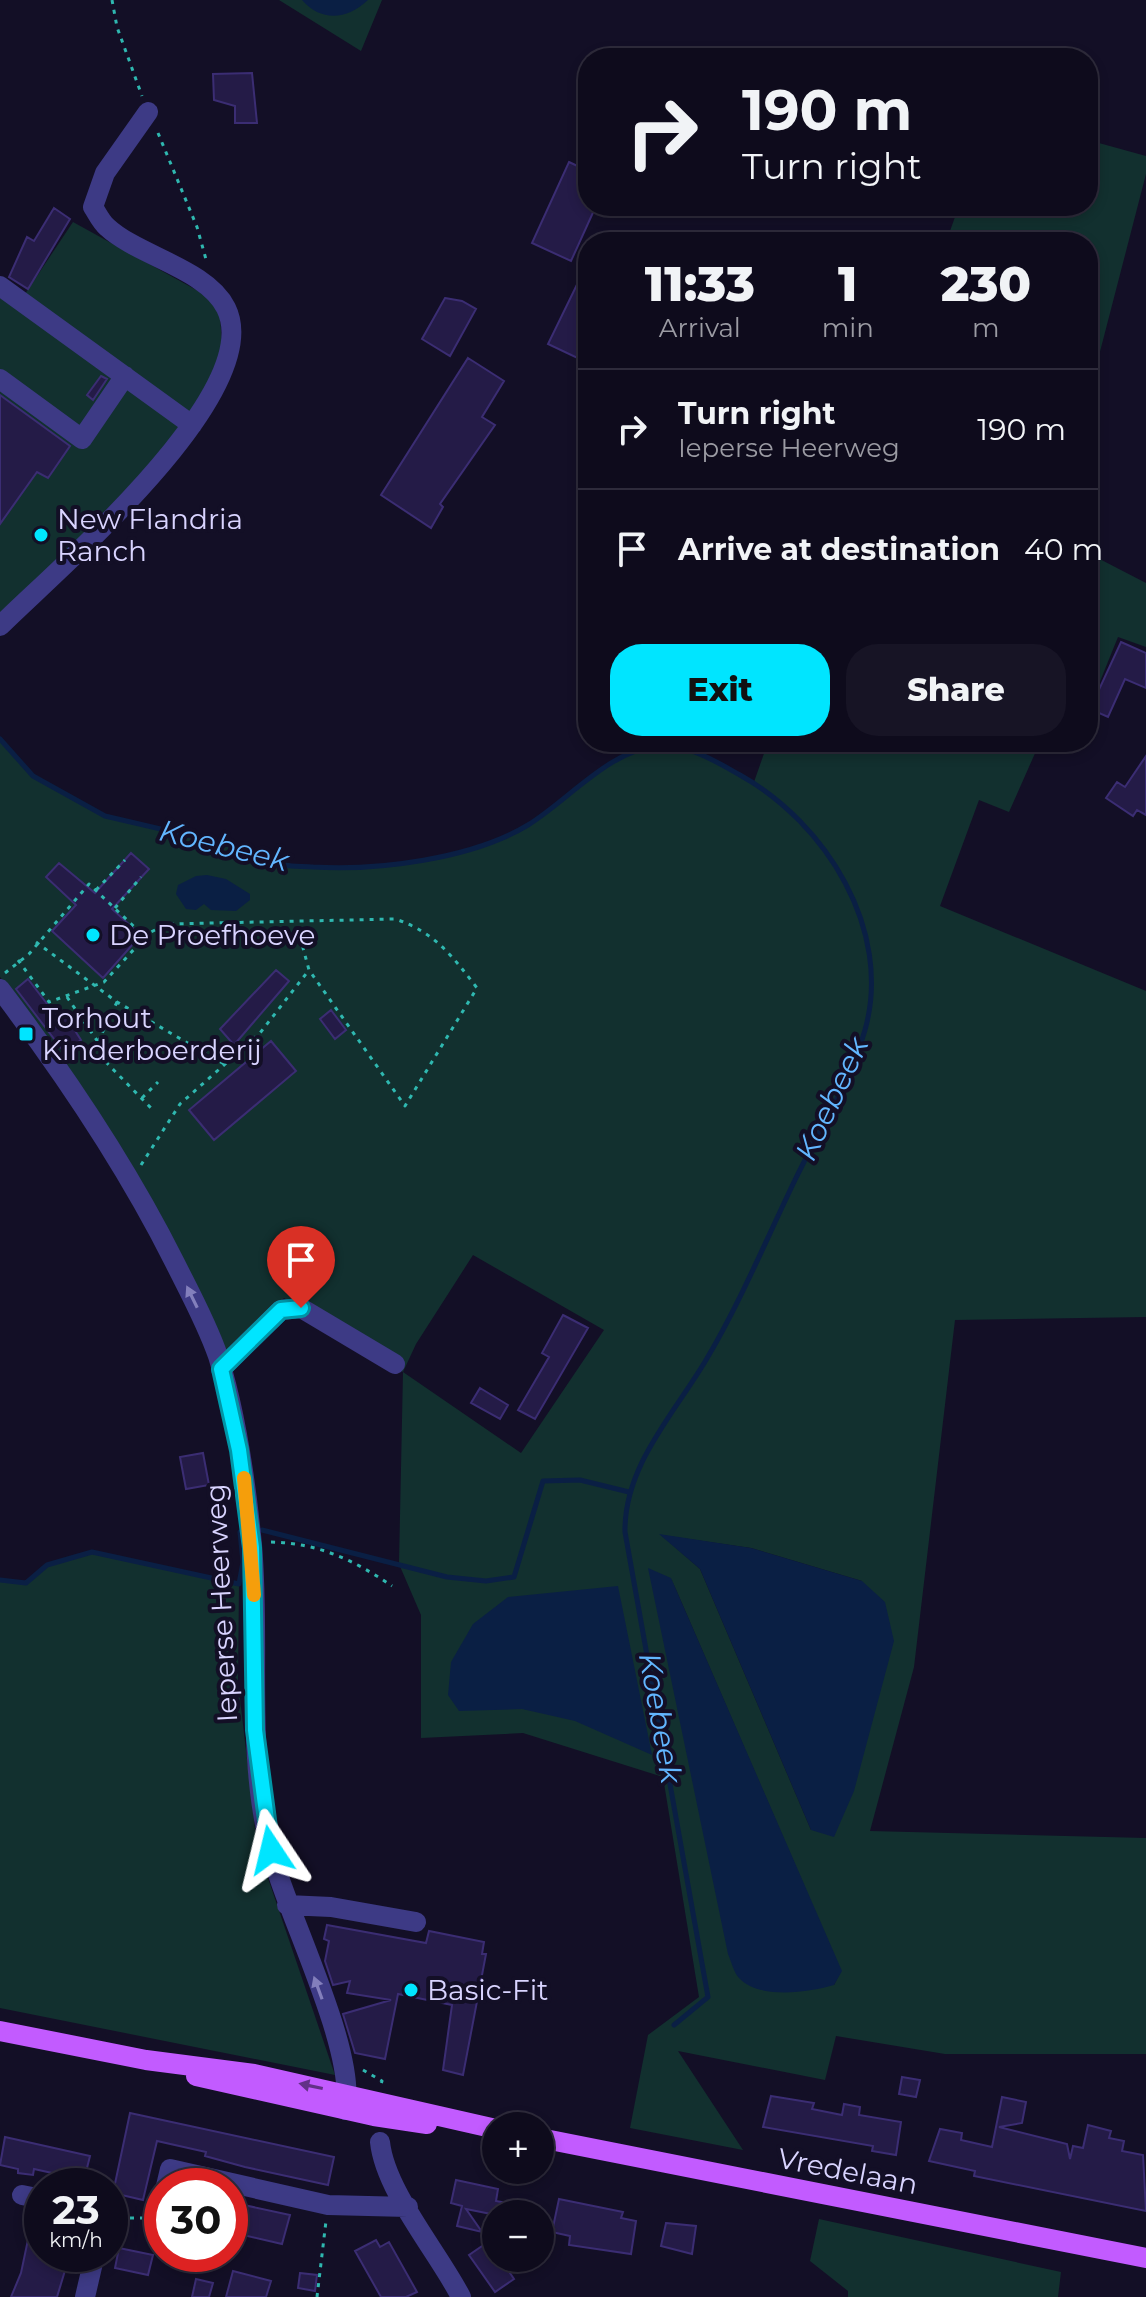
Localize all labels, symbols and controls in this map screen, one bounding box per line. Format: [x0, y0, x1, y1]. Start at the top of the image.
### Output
text: 190 m [742, 76, 912, 144]
icon: right [610, 80, 714, 184]
text: Turn right [742, 144, 922, 188]
text: 11:33 [645, 255, 755, 313]
text: 1 [838, 255, 857, 313]
text: 230 [941, 255, 1031, 313]
text: Arrival [659, 312, 741, 344]
text: min [822, 312, 874, 344]
text: m [972, 312, 1000, 344]
text: Turn right [678, 395, 835, 432]
icon: right [610, 407, 654, 451]
text: 190 m [977, 411, 1066, 448]
text: Ieperse Heerweg [678, 432, 900, 464]
place label: New Flandria Ranch [57, 502, 243, 568]
marker: New Flandria Ranch [32, 526, 50, 544]
icon: arrive [610, 527, 654, 571]
text: Arrive at destination [678, 531, 1000, 568]
text: 40 m [1024, 531, 1103, 568]
button: Exit [610, 644, 830, 736]
button: Share [846, 644, 1066, 736]
water label: Koebeek [156, 812, 294, 880]
place label: De Proefhoeve [109, 918, 315, 952]
marker: De Proefhoeve [84, 926, 102, 944]
place label: Torhout Kinderboerderij [42, 1001, 262, 1067]
marker: Torhout Kinderboerderij [17, 1025, 35, 1043]
water label: Koebeek [787, 1030, 877, 1166]
pin [267, 1226, 335, 1308]
icon: arrive [279, 1238, 323, 1282]
one-way arrow [185, 1285, 199, 1309]
street label: Ieperse Heerweg [198, 1483, 244, 1723]
water label: Koebeek [631, 1650, 690, 1787]
position arrow [229, 1808, 313, 1892]
place label: Basic-Fit [427, 1973, 548, 2007]
one-way arrow [311, 1976, 324, 2000]
marker: Basic-Fit [402, 1981, 420, 1999]
one-way arrow [298, 2079, 323, 2092]
map controls [482, 2112, 554, 2272]
button: + [482, 2112, 554, 2184]
street label: Vredelaan [775, 2141, 921, 2201]
speed limit sign: 30 [144, 2168, 248, 2272]
text: 23 [52, 2185, 100, 2234]
button: − [482, 2200, 554, 2272]
text: km/h [49, 2228, 103, 2252]

